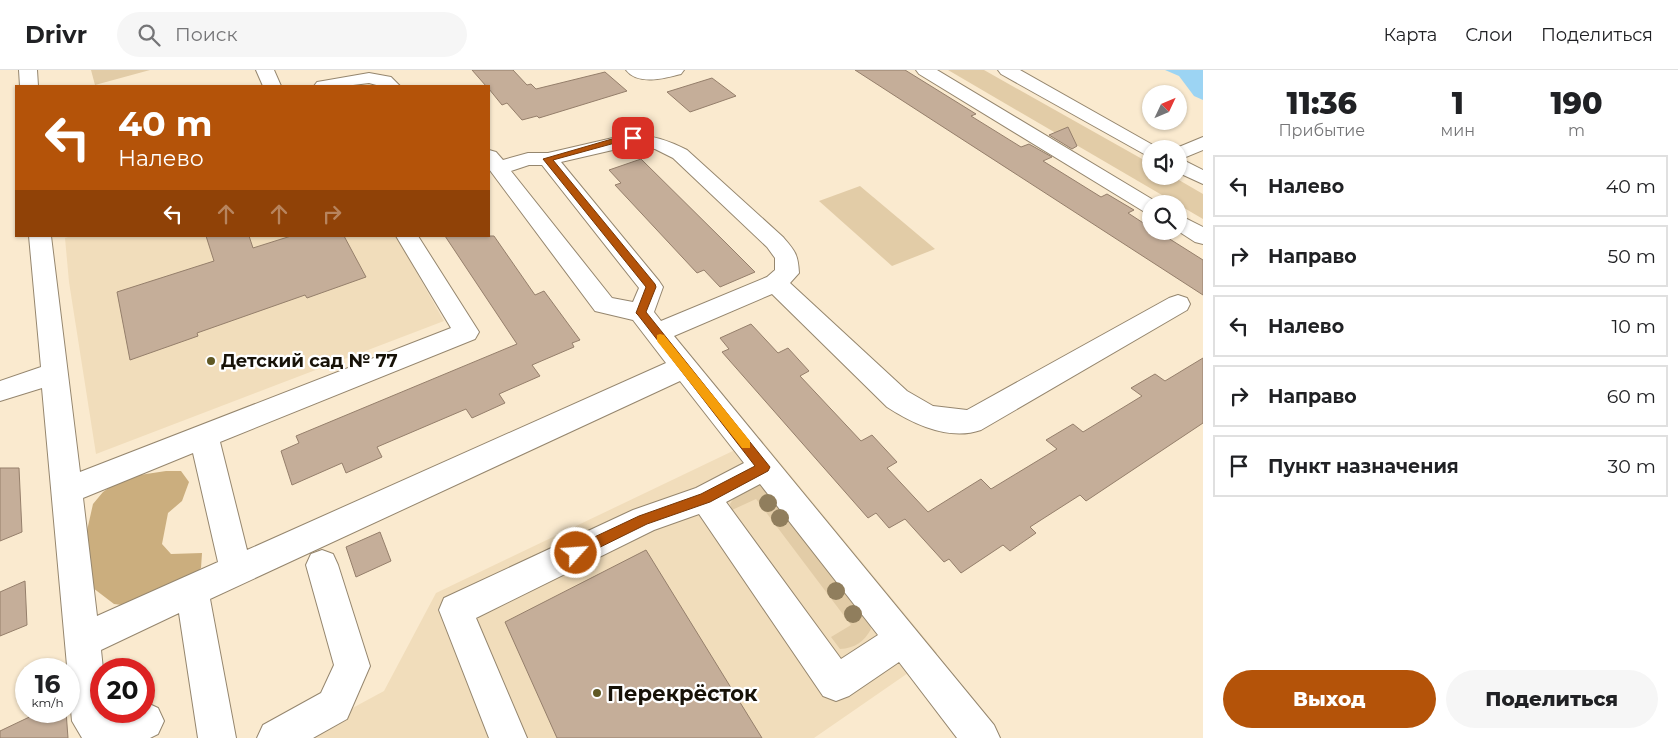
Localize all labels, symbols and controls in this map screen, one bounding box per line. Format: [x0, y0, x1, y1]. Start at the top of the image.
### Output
search box [117, 12, 467, 57]
text: Drivr [25, 20, 87, 49]
icon: search [135, 21, 163, 49]
text: Поиск [175, 23, 238, 46]
text: Карта [1383, 24, 1437, 46]
text: Слои [1465, 24, 1513, 46]
text: Поделиться [1541, 24, 1653, 46]
north arrow [1142, 85, 1188, 130]
map controls [1142, 85, 1187, 240]
text: 11:36 [1287, 85, 1357, 122]
text: 1 [1452, 85, 1464, 122]
text: 190 [1550, 85, 1603, 122]
text: 40 m [118, 102, 213, 145]
icon: left [35, 105, 100, 170]
pin [612, 117, 654, 159]
text: Прибытие [1278, 121, 1365, 140]
text: мин [1441, 121, 1475, 140]
text: m [1568, 121, 1585, 140]
icon: arrive [619, 124, 647, 152]
button: sound [1142, 140, 1187, 185]
text: Налево [118, 145, 204, 172]
icon: left [1225, 172, 1253, 200]
text: Налево [1268, 175, 1344, 198]
text: 40 m [1606, 175, 1656, 198]
button: search [1142, 195, 1187, 240]
icon: left [159, 200, 187, 228]
icon: ahead [212, 200, 240, 228]
icon: ahead [265, 200, 293, 228]
icon: right [318, 200, 346, 228]
icon: right [1225, 242, 1253, 270]
text: Направо [1268, 245, 1357, 268]
text: 50 m [1608, 245, 1656, 268]
icon: left [1225, 312, 1253, 340]
text: Налево [1268, 315, 1344, 338]
text: 10 m [1611, 315, 1656, 338]
place label: Детский сад № 77 [221, 350, 398, 372]
marker: Детский сад № 77 [205, 355, 217, 367]
icon: right [1225, 382, 1253, 410]
text: Направо [1268, 385, 1357, 408]
text: 60 m [1607, 385, 1656, 408]
icon: arrive [1225, 452, 1253, 480]
text: Пункт назначения [1268, 455, 1459, 478]
text: 30 m [1608, 455, 1656, 478]
position arrow [549, 526, 601, 578]
speed limit sign: 20 [90, 658, 155, 723]
text: 16 [35, 669, 60, 699]
button: Выход [1223, 670, 1436, 728]
button: Поделиться [1446, 670, 1658, 728]
place label: Перекрёсток [607, 681, 758, 706]
marker: Перекрёсток [591, 687, 603, 699]
text: km/h [31, 695, 64, 710]

